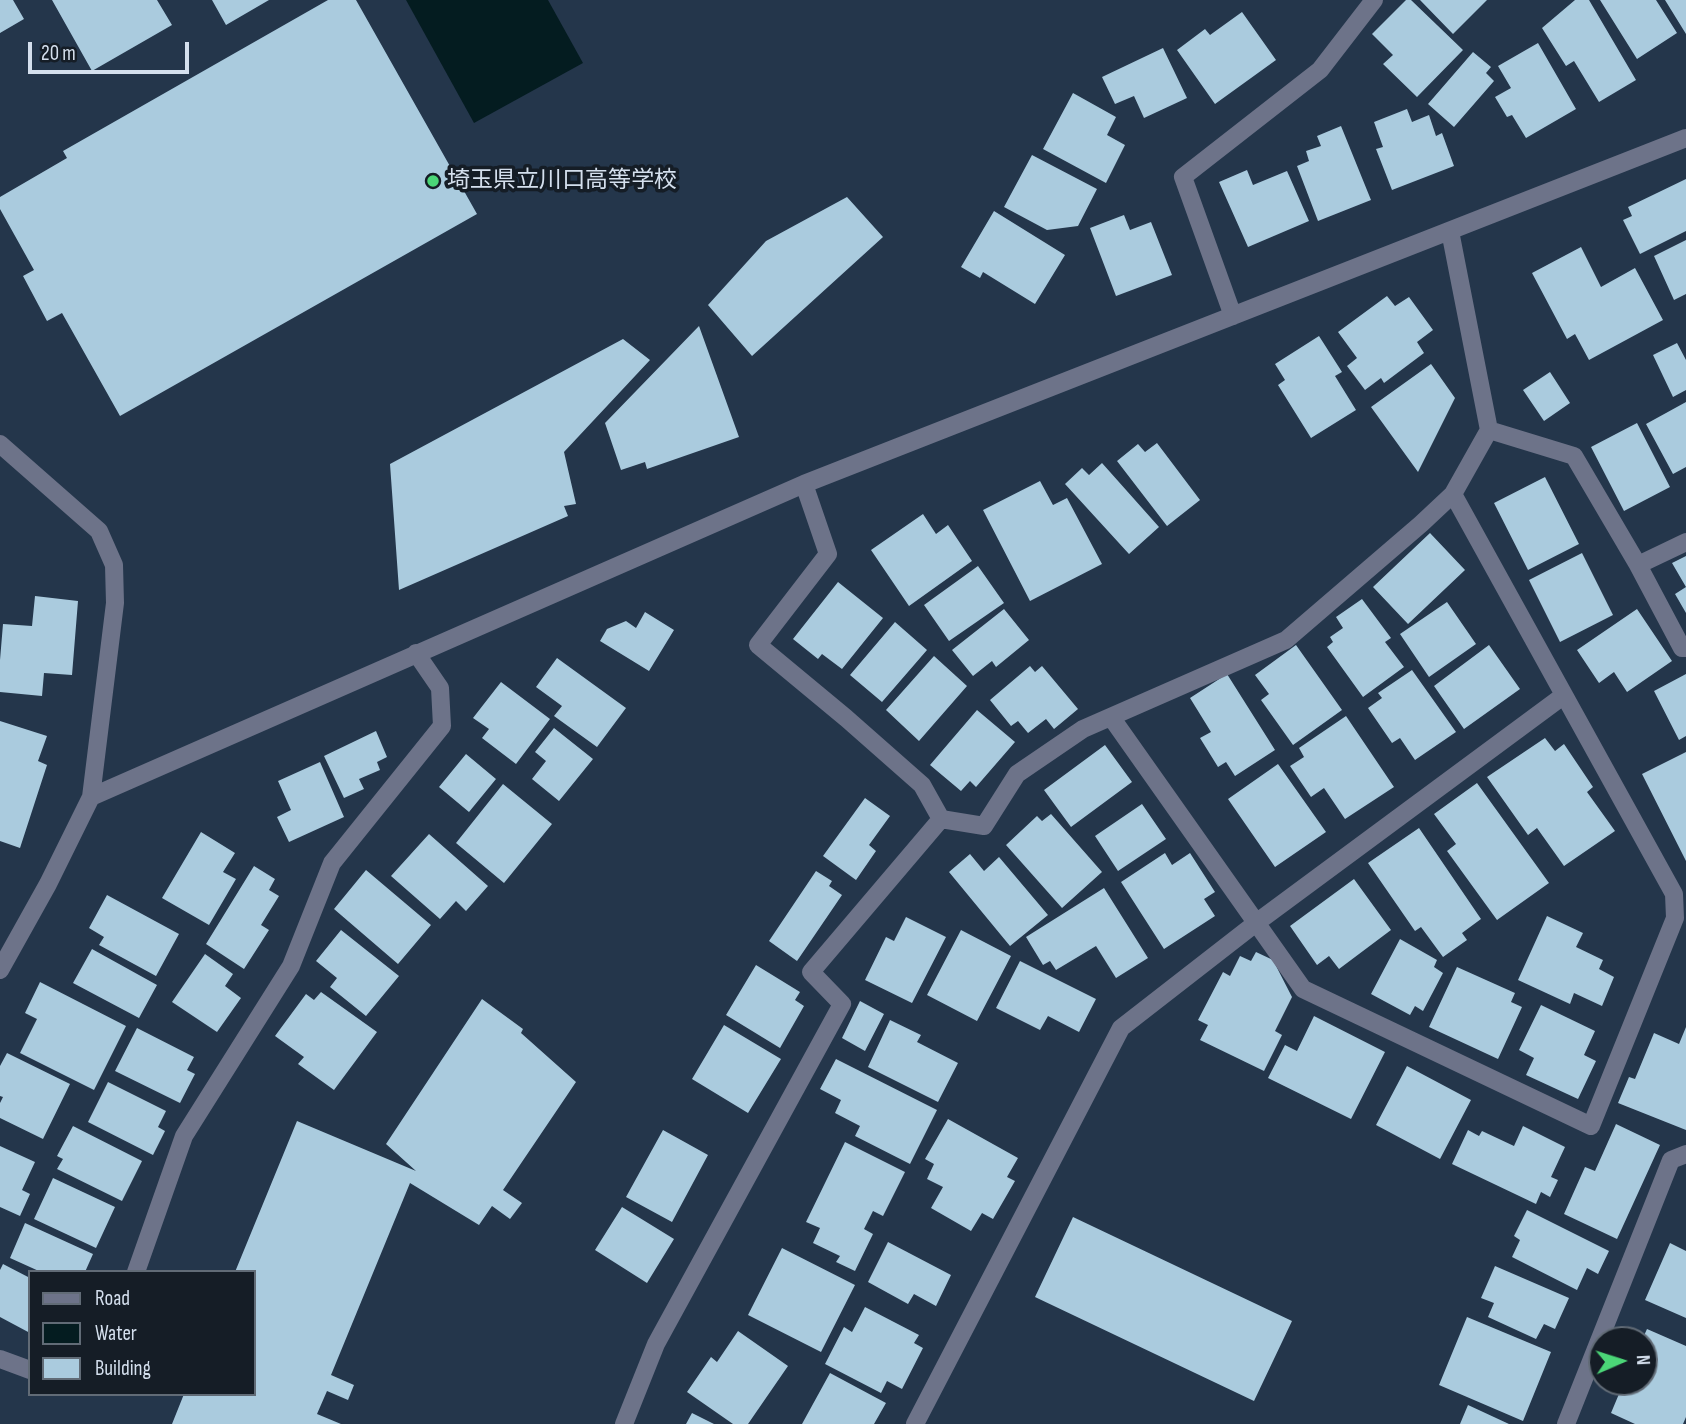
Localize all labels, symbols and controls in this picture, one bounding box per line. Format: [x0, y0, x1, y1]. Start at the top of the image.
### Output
scale bar [32, 28, 192, 72]
text: 20 m [41, 41, 76, 66]
place label: 埼玉県立川口高等学校 [447, 167, 677, 195]
marker: 埼玉県立川口高等学校 [425, 173, 441, 189]
legend [28, 1270, 256, 1396]
text: Road [95, 1286, 130, 1311]
text: Water [95, 1321, 137, 1346]
north arrow [1588, 1326, 1658, 1396]
text: N [1631, 1354, 1654, 1366]
text: Building [95, 1356, 151, 1381]

